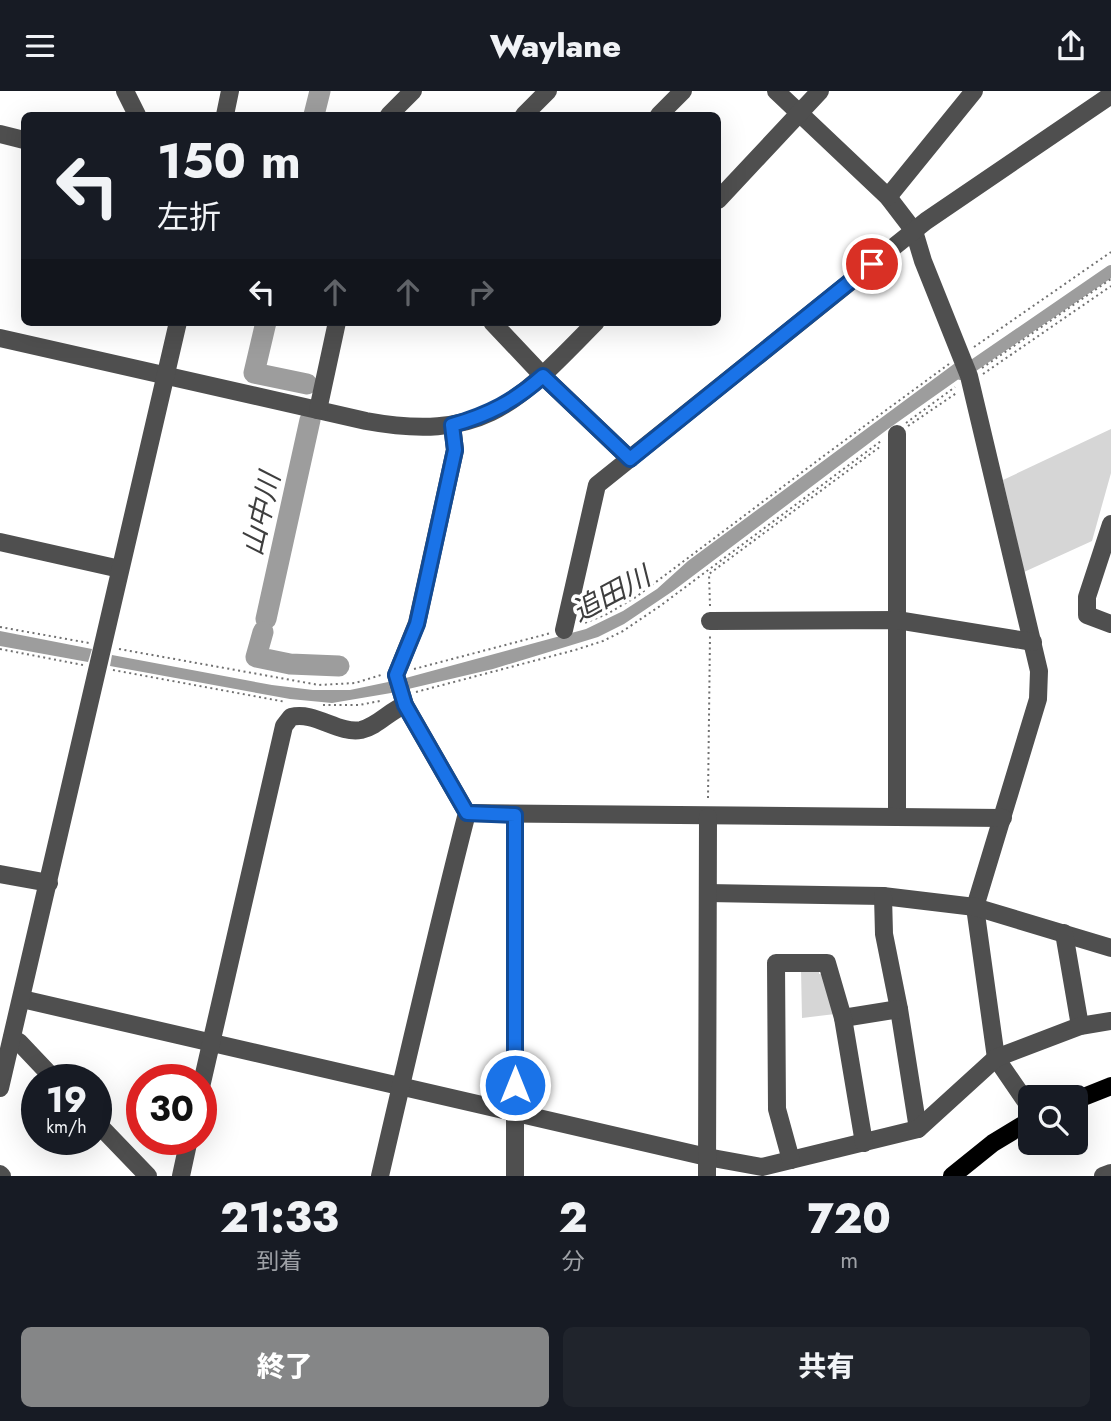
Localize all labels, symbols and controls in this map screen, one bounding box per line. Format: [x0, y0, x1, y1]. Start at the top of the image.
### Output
text: Waylane [490, 23, 621, 69]
icon: menu [21, 27, 59, 65]
icon: share [1052, 27, 1090, 65]
text: 150 m [157, 126, 301, 196]
icon: left [42, 140, 133, 231]
text: 左折 [157, 194, 221, 240]
pin [842, 234, 902, 294]
icon: arrive [853, 245, 891, 283]
icon: left [243, 273, 281, 311]
icon: ahead [316, 273, 354, 311]
icon: ahead [389, 273, 427, 311]
icon: right [462, 273, 500, 311]
water label: 山中川 [232, 466, 291, 560]
water label: 追田川 [564, 555, 660, 632]
position arrow [478, 1048, 552, 1122]
speed limit sign: 30 [126, 1064, 217, 1155]
text: 19 [46, 1075, 87, 1125]
map controls [1018, 1085, 1088, 1155]
button: search [1018, 1085, 1088, 1155]
text: km/h [46, 1114, 87, 1140]
text: 21:33 [220, 1187, 339, 1248]
text: 2 [559, 1187, 587, 1248]
text: 720 [807, 1188, 891, 1249]
text: m [840, 1243, 858, 1277]
text: 到着 [256, 1244, 302, 1278]
text: 分 [562, 1244, 585, 1278]
button: 終了 [21, 1327, 549, 1407]
button: 共有 [563, 1327, 1090, 1407]

